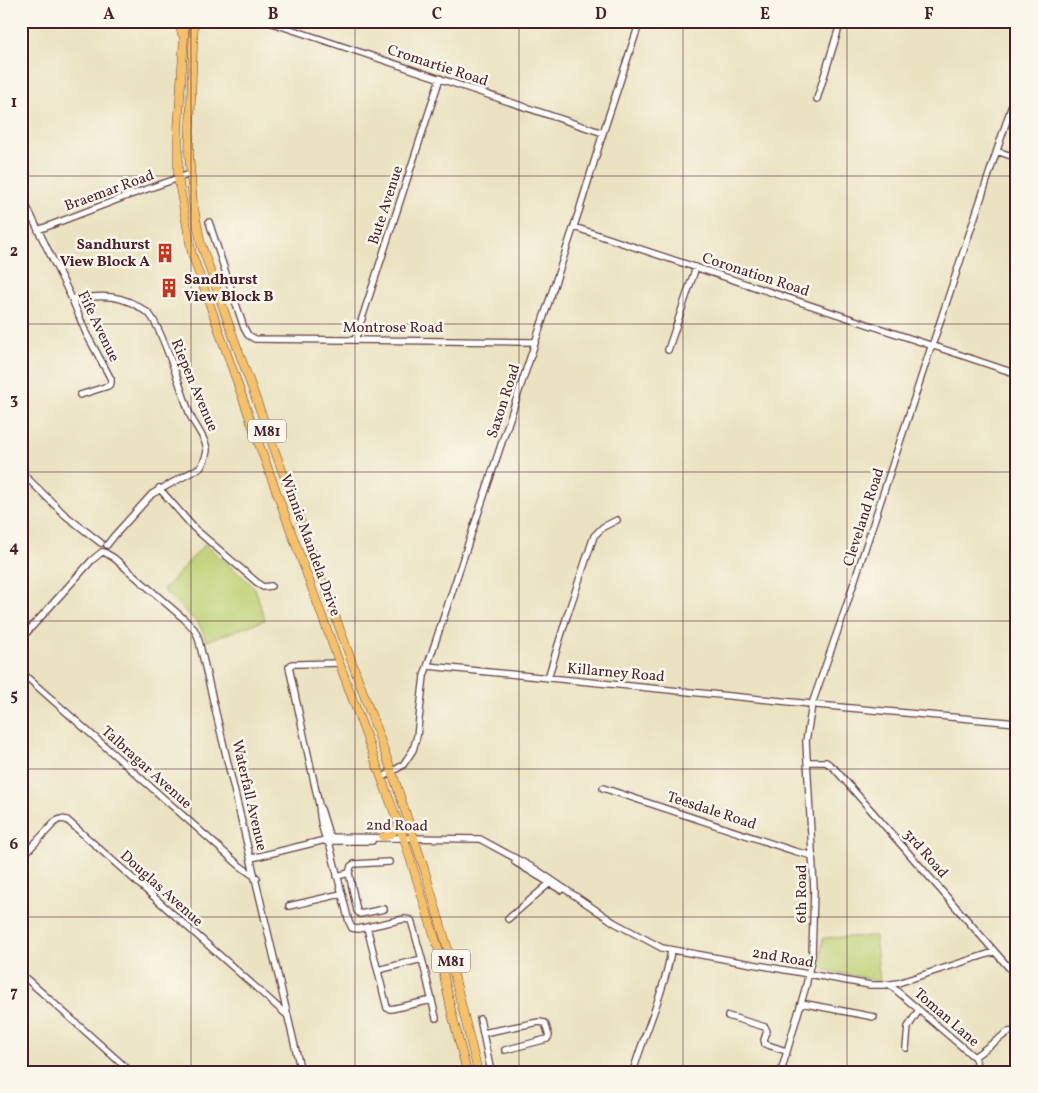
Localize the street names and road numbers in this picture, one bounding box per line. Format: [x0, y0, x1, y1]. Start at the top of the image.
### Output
street label: Cromartie Road [384, 40, 491, 93]
street label: Bute Avenue [364, 163, 409, 248]
street label: Braemar Road [62, 165, 157, 217]
street label: Coronation Road [699, 248, 812, 303]
street label: Fife Avenue [71, 288, 124, 366]
street label: Montrose Road [343, 318, 443, 339]
street label: Riepen Avenue [165, 336, 223, 435]
street label: Saxon Road [483, 362, 526, 441]
road number: M81 [248, 420, 286, 442]
street label: Cleveland Road [839, 466, 890, 569]
street label: Winnie Mandela Drive [274, 472, 345, 619]
street label: Killarney Road [566, 659, 666, 688]
street label: Talbragar Avenue [96, 722, 196, 814]
street label: Waterfall Avenue [226, 738, 272, 853]
street label: Teesdale Road [664, 787, 759, 836]
street label: 2nd Road [366, 815, 428, 838]
street label: 3rd Road [897, 825, 952, 883]
street label: Douglas Avenue [115, 846, 207, 932]
street label: 6th Road [792, 865, 813, 923]
street label: 2nd Road [750, 943, 815, 974]
road number: M81 [432, 949, 470, 972]
street label: Toman Lane [909, 984, 983, 1052]

